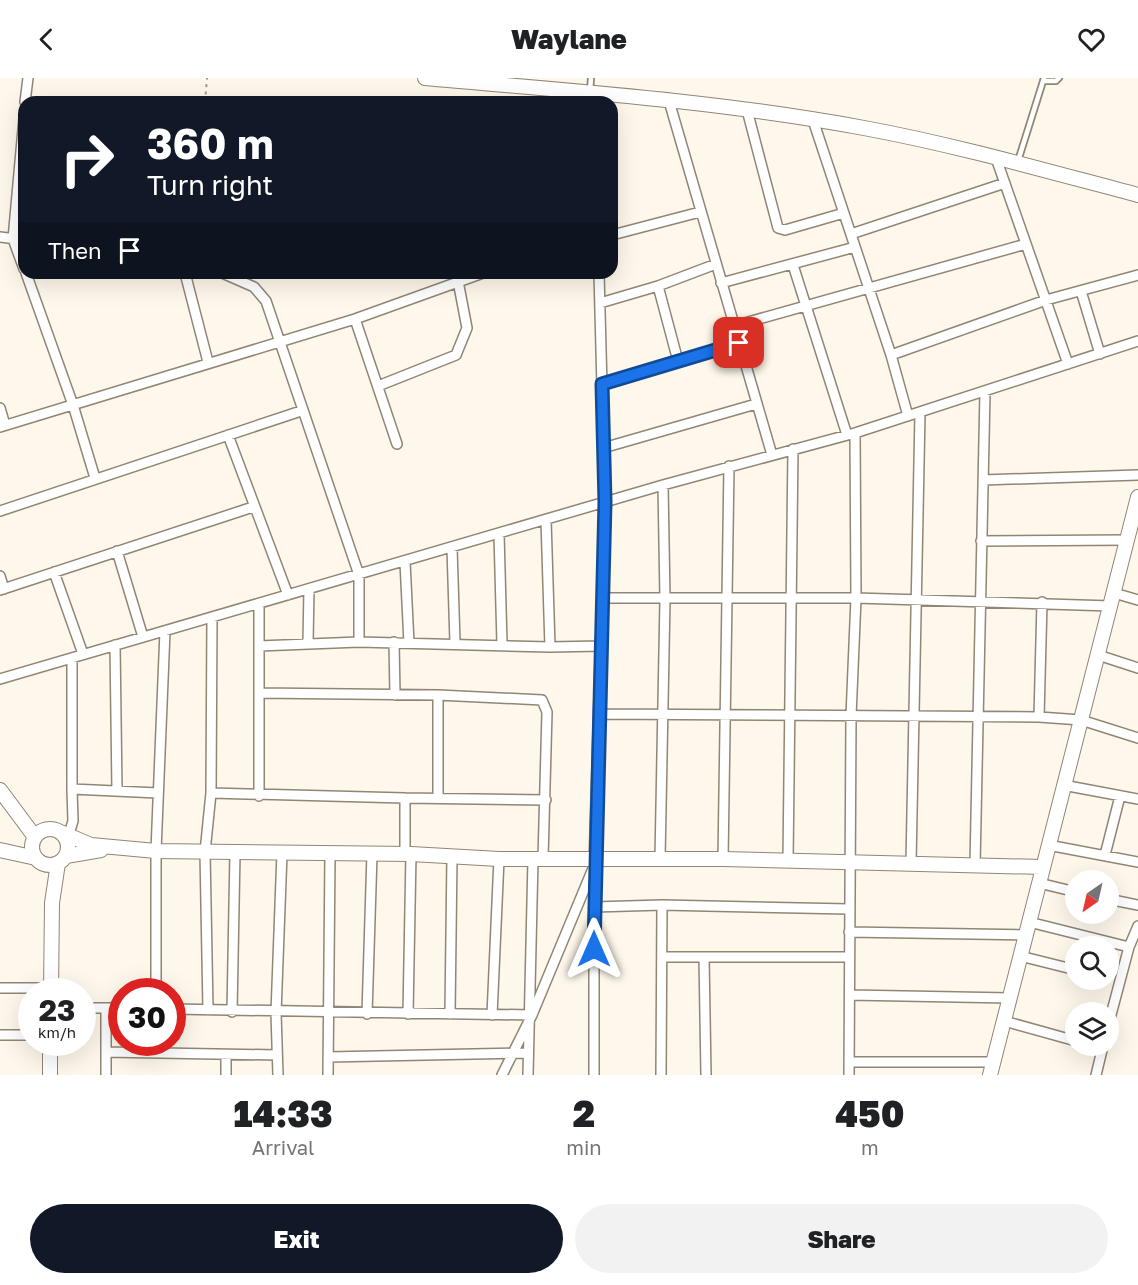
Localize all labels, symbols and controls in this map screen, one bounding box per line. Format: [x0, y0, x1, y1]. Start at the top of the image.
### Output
icon: back [30, 23, 63, 56]
text: Waylane [511, 23, 627, 55]
icon: heart [1075, 23, 1108, 56]
text: 360 m [147, 118, 274, 168]
icon: right [48, 120, 126, 198]
text: Turn right [147, 169, 273, 201]
icon: arrive [113, 234, 146, 267]
text: Then [48, 237, 101, 264]
pin [713, 317, 764, 368]
icon: arrive [722, 326, 755, 359]
north arrow [1065, 870, 1119, 924]
map controls [1065, 870, 1119, 1056]
position arrow [562, 917, 626, 981]
button: search [1065, 936, 1119, 990]
speed limit sign: 30 [108, 978, 186, 1056]
text: 23 [39, 992, 75, 1028]
button: layers [1065, 1002, 1119, 1056]
text: km/h [38, 1023, 76, 1041]
text: 14:33 [234, 1092, 333, 1135]
text: 2 [573, 1092, 595, 1135]
text: 450 [835, 1092, 904, 1135]
text: Arrival [252, 1135, 314, 1159]
text: min [566, 1135, 602, 1159]
text: m [861, 1135, 879, 1159]
button: Exit [30, 1204, 563, 1273]
button: Share [575, 1204, 1108, 1273]

